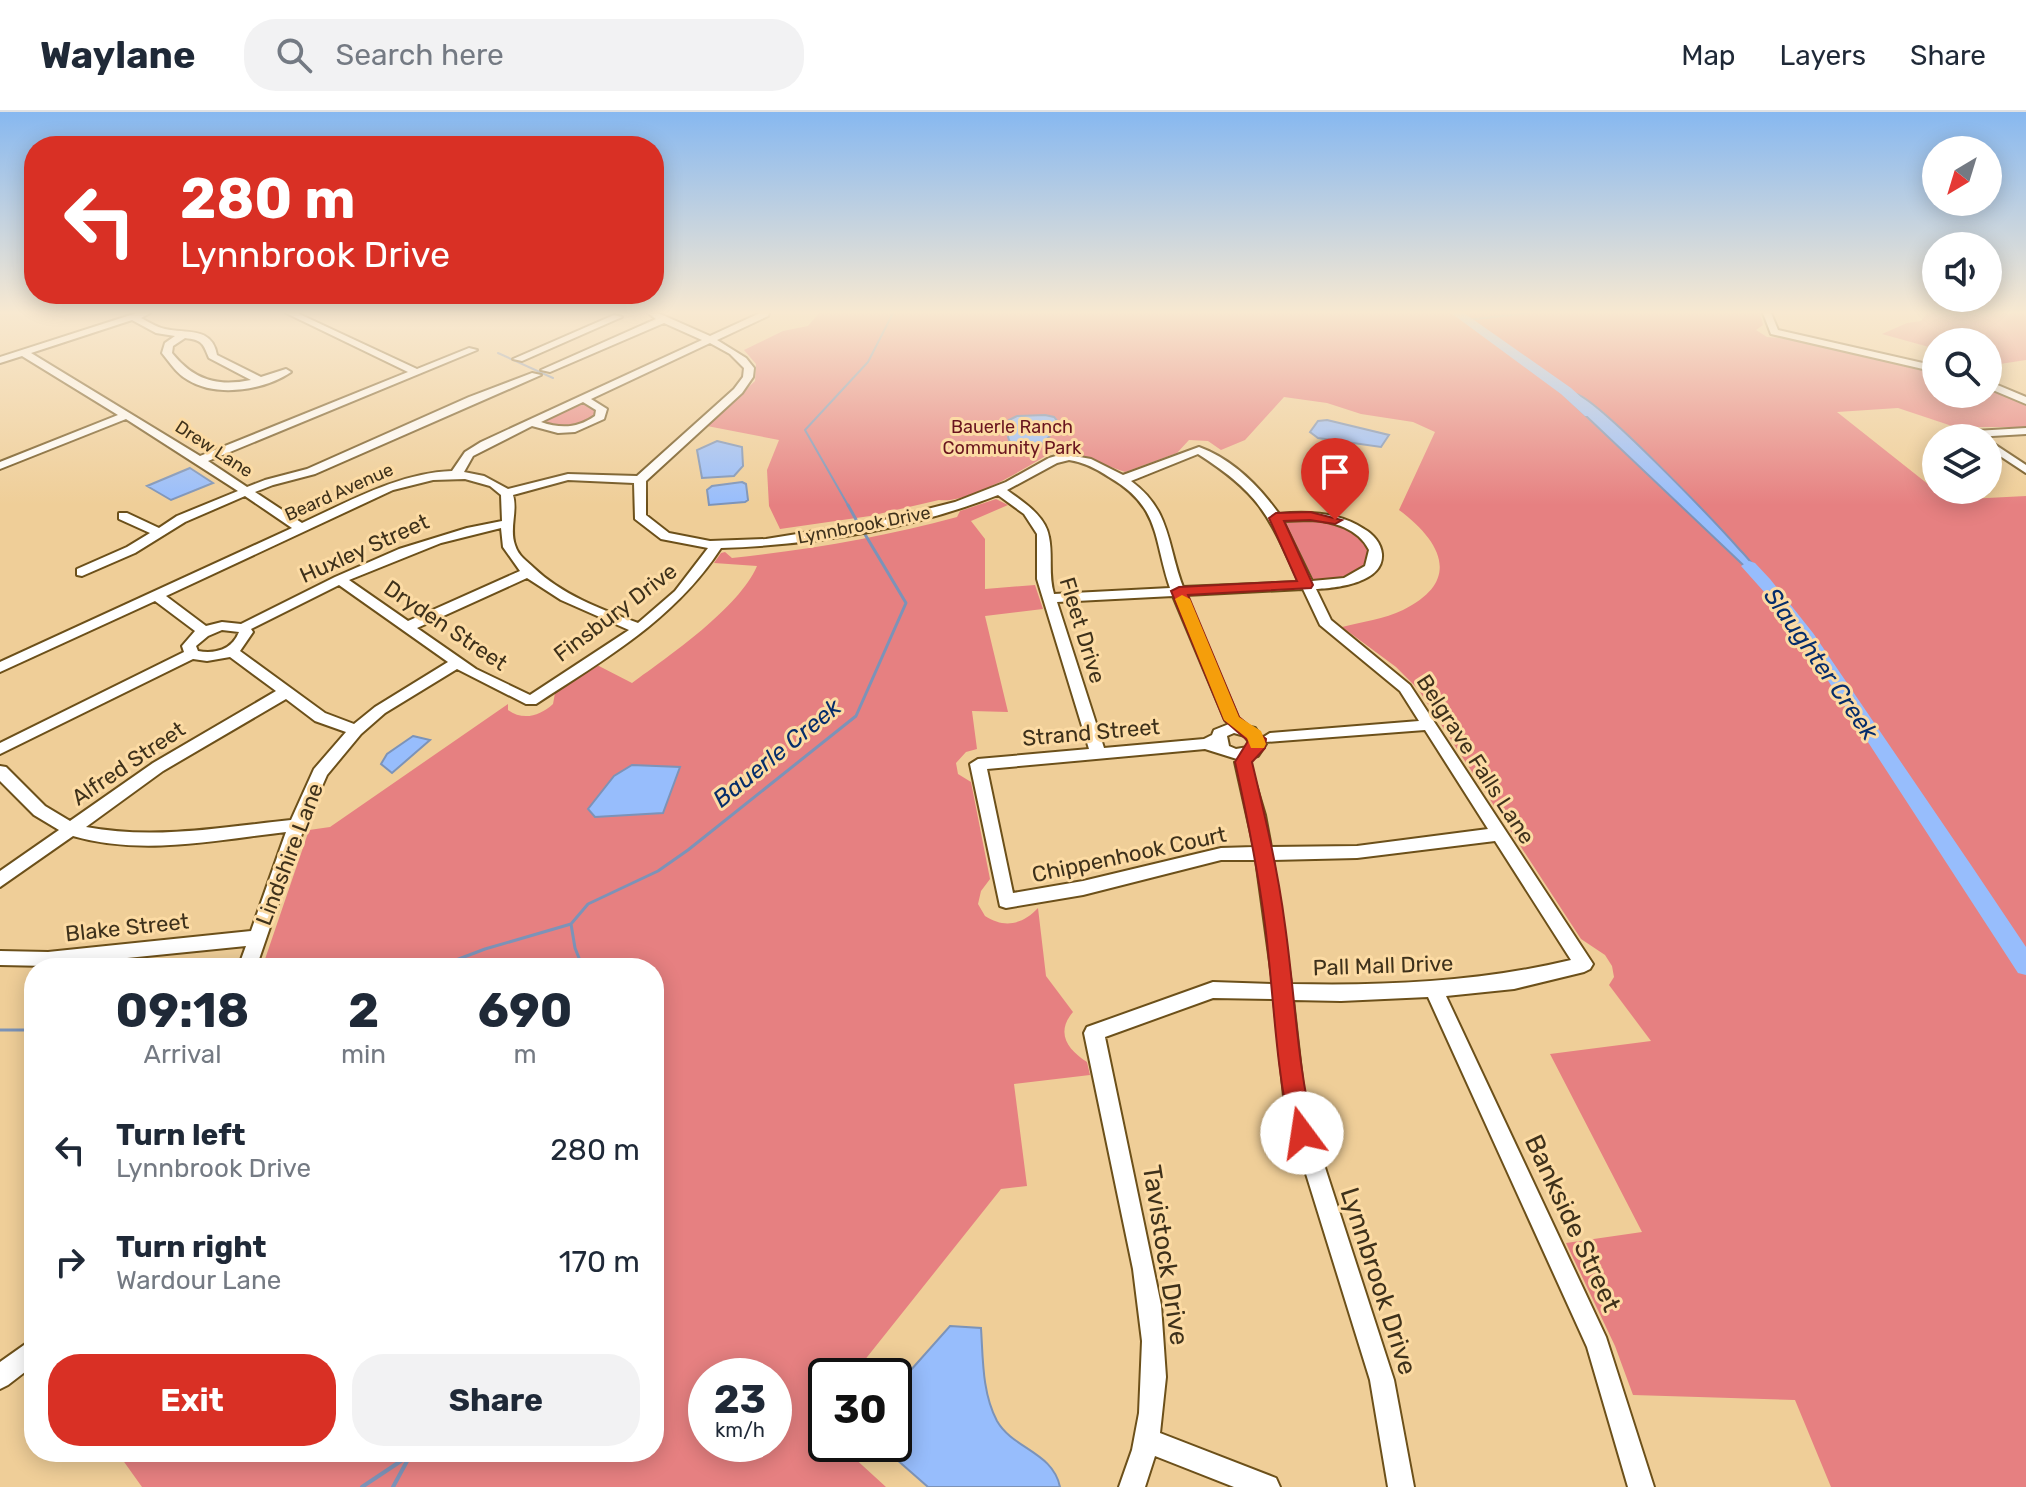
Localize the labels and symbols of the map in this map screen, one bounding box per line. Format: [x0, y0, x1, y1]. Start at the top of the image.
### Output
north arrow [1922, 136, 2002, 216]
street label: Drew Lane [171, 416, 257, 482]
park label: Bauerle Ranch Community Park [943, 416, 1082, 459]
pin [1301, 438, 1369, 520]
street label: Beard Avenue [281, 458, 397, 526]
street label: Lynnbrook Drive [796, 501, 932, 549]
street label: Huxley Street [295, 508, 433, 589]
street label: Finsbury Drive [548, 557, 682, 668]
street label: Dryden Street [379, 574, 513, 677]
street label: Fleet Drive [1054, 574, 1111, 687]
water label: Slaughter Creek [1758, 583, 1884, 746]
street label: Belgrave Falls Lane [1411, 669, 1541, 849]
water label: Bauerle Creek [707, 692, 847, 813]
street label: Strand Street [1021, 713, 1161, 752]
street label: Alfred Street [66, 715, 191, 811]
street label: Lindshire Lane [250, 779, 329, 929]
street label: Chippenhook Court [1029, 821, 1229, 888]
street label: Blake Street [64, 908, 191, 947]
street label: Pall Mall Drive [1312, 950, 1454, 981]
position arrow [1260, 1091, 1344, 1175]
street label: Bankside Street [1518, 1130, 1627, 1317]
street label: Tavistock Drive [1136, 1163, 1195, 1347]
street label: Lynnbrook Drive [1334, 1184, 1423, 1379]
speed limit sign: 30 [808, 1358, 912, 1462]

